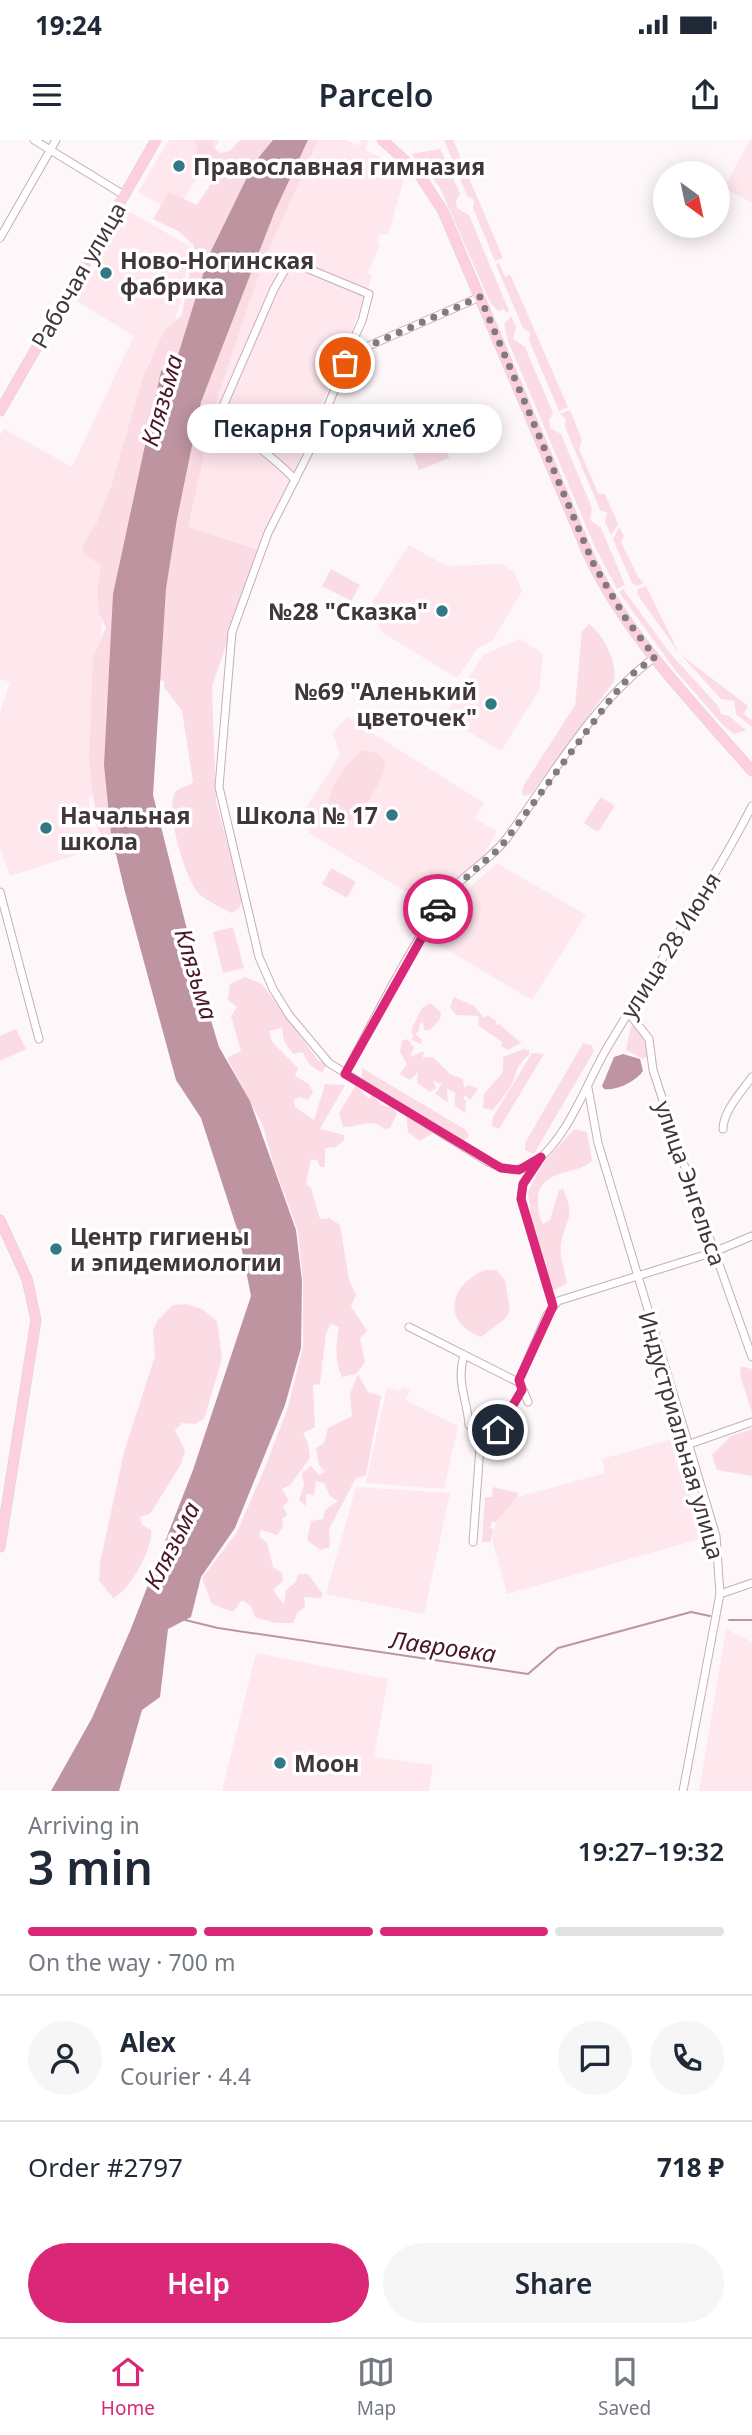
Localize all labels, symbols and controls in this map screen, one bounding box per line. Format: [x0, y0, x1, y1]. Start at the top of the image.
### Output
text: 19:24 [35, 7, 102, 43]
text: Parcelo [318, 73, 434, 116]
icon: menu [28, 76, 66, 114]
icon: share [686, 76, 724, 114]
place label: Православная гимназия [193, 150, 485, 182]
marker: Православная гимназия [171, 158, 187, 174]
north arrow [653, 161, 730, 238]
map controls [653, 161, 730, 238]
street label: Рабочая улица [23, 196, 133, 354]
place label: Ново-Ногинская фабрика [120, 244, 314, 302]
marker: Ново-Ногинская фабрика [98, 265, 114, 281]
pin [315, 333, 375, 393]
icon: bag [326, 344, 364, 382]
water label: Клязьма [132, 350, 190, 450]
callout: Пекарня Горячий хлеб [188, 405, 502, 454]
text: Пекарня Горячий хлеб [213, 412, 476, 444]
place label: №28 "Сказка" [269, 595, 428, 627]
marker: №28 "Сказка" [434, 603, 450, 619]
place label: №69 "Аленький цветочек" [294, 675, 477, 733]
marker: №69 "Аленький цветочек" [483, 696, 499, 712]
place label: Начальная школа [60, 799, 190, 857]
place label: Школа № 17 [236, 799, 378, 831]
marker: Школа № 17 [384, 807, 400, 823]
marker: Начальная школа [38, 820, 54, 836]
street label: улица 28 Июня [612, 866, 728, 1024]
courier [403, 874, 473, 944]
icon: car [419, 890, 457, 928]
water label: Клязьма [168, 924, 227, 1024]
street label: улица Энгельса [648, 1096, 734, 1270]
place label: Центр гигиены и эпидемиологии [70, 1220, 282, 1278]
marker: Центр гигиены и эпидемиологии [48, 1241, 64, 1257]
street label: Индустриальная улица [631, 1307, 733, 1563]
pin [468, 1400, 528, 1460]
icon: home [479, 1411, 517, 1449]
water label: Клязьма [135, 1495, 207, 1594]
water label: Лавровка [387, 1622, 499, 1670]
place label: Моон [294, 1747, 359, 1779]
marker: Моон [272, 1755, 288, 1771]
text: Arriving in [28, 1809, 140, 1841]
text: 19:27–19:32 [578, 1833, 724, 1869]
text: 3 min [28, 1836, 153, 1898]
text: On the way · 700 m [28, 1946, 235, 1978]
button: person [28, 2021, 102, 2095]
button: chat [558, 2021, 632, 2095]
button: phone [650, 2021, 724, 2095]
text: Alex [120, 2024, 176, 2060]
text: Courier · 4.4 [120, 2060, 251, 2092]
text: Order #2797 [28, 2149, 183, 2185]
text: 718 ₽ [657, 2149, 724, 2185]
button: Help [28, 2243, 369, 2323]
button: Share [383, 2243, 724, 2323]
tab: Home [101, 2353, 155, 2421]
tab: Map [357, 2353, 396, 2421]
tab: Saved [598, 2353, 651, 2421]

